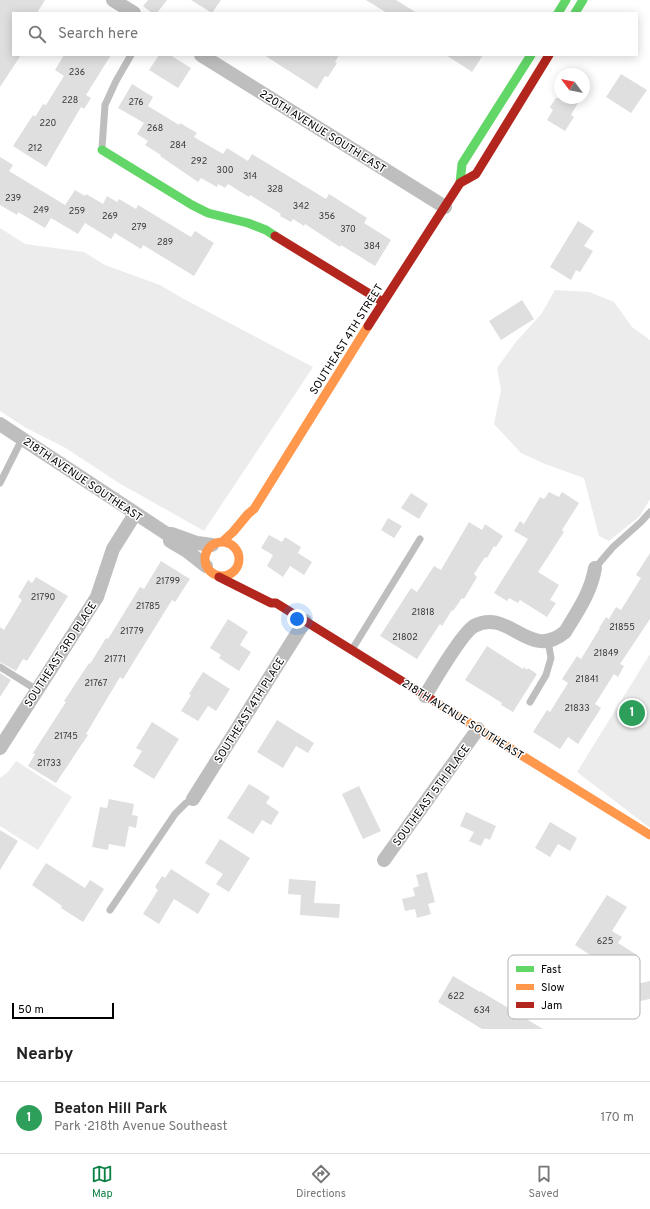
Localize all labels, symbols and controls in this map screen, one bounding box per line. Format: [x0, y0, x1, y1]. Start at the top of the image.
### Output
search box [12, 12, 638, 56]
icon: search [26, 23, 48, 45]
text: Search here [58, 25, 138, 44]
house number: 236 [69, 67, 85, 78]
north arrow [554, 68, 590, 104]
street label: 220TH AVENUE SOUTH EAST [257, 87, 388, 177]
house number: 228 [62, 95, 78, 106]
house number: 276 [128, 97, 144, 108]
house number: 220 [40, 118, 57, 129]
house number: 268 [147, 123, 163, 134]
house number: 284 [170, 140, 187, 151]
house number: 212 [28, 143, 42, 154]
house number: 292 [191, 156, 207, 167]
house number: 300 [217, 165, 234, 176]
house number: 314 [243, 171, 257, 182]
house number: 328 [267, 184, 283, 195]
house number: 239 [5, 193, 21, 204]
house number: 342 [293, 201, 309, 212]
house number: 249 [33, 205, 49, 216]
house number: 259 [69, 206, 85, 217]
house number: 269 [102, 211, 118, 222]
house number: 356 [319, 211, 335, 222]
house number: 279 [131, 222, 147, 233]
house number: 370 [340, 224, 356, 235]
house number: 289 [157, 237, 173, 248]
house number: 384 [364, 241, 381, 252]
street label: SOUTHEAST 4TH STREET [307, 282, 387, 397]
street label: 218TH AVENUE SOUTHEAST [20, 435, 145, 525]
house number: 21799 [156, 576, 180, 587]
house number: 21790 [31, 592, 56, 603]
street label: SOUTHEAST 3RD PLACE [22, 599, 100, 710]
house number: 21785 [136, 601, 160, 612]
house number: 21818 [411, 607, 435, 618]
your location [287, 609, 307, 629]
house number: 21855 [609, 622, 635, 633]
house number: 21779 [120, 626, 144, 637]
house number: 21802 [392, 632, 418, 643]
house number: 21849 [593, 648, 619, 659]
house number: 21771 [104, 654, 126, 665]
street label: SOUTHEAST 4TH PLACE [212, 655, 288, 766]
house number: 21841 [575, 674, 599, 685]
street label: 218TH AVENUE SOUTHEAST [399, 677, 526, 763]
house number: 21767 [85, 678, 108, 689]
pin: 1 [619, 698, 645, 728]
house number: 21833 [564, 703, 590, 714]
house number: 21745 [54, 731, 78, 742]
street label: SOUTHEAST 5TH PLACE [390, 742, 473, 849]
house number: 21733 [37, 758, 61, 769]
house number: 625 [597, 936, 613, 947]
legend [508, 955, 640, 1019]
text: Fast [541, 963, 561, 977]
text: Slow [541, 981, 564, 995]
house number: 622 [448, 991, 464, 1002]
text: Jam [541, 999, 562, 1013]
scale bar [12, 1001, 114, 1020]
text: 50 m [18, 1003, 44, 1017]
house number: 634 [474, 1005, 491, 1016]
text: Nearby [16, 1044, 73, 1066]
text: Beaton Hill Park [54, 1100, 167, 1119]
text: 1 [26, 1110, 32, 1126]
text: 170 m [600, 1110, 634, 1126]
text: Park · 218th Avenue Southeast [54, 1119, 227, 1135]
tab: Map [91, 1163, 113, 1201]
tab: Directions [296, 1163, 346, 1201]
tab: Saved [528, 1163, 559, 1201]

